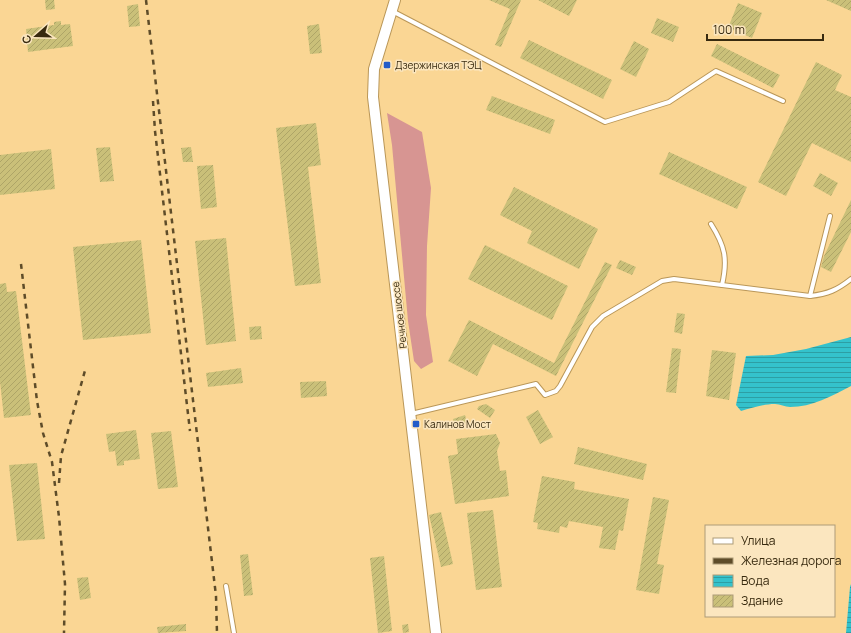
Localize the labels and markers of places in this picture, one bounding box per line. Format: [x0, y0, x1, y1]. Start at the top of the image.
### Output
place label: Дзержинская ТЭЦ [395, 58, 482, 72]
marker: Дзержинская ТЭЦ [382, 60, 392, 70]
place label: Калинов Мост [424, 417, 491, 431]
marker: Калинов Мост [411, 419, 421, 429]

